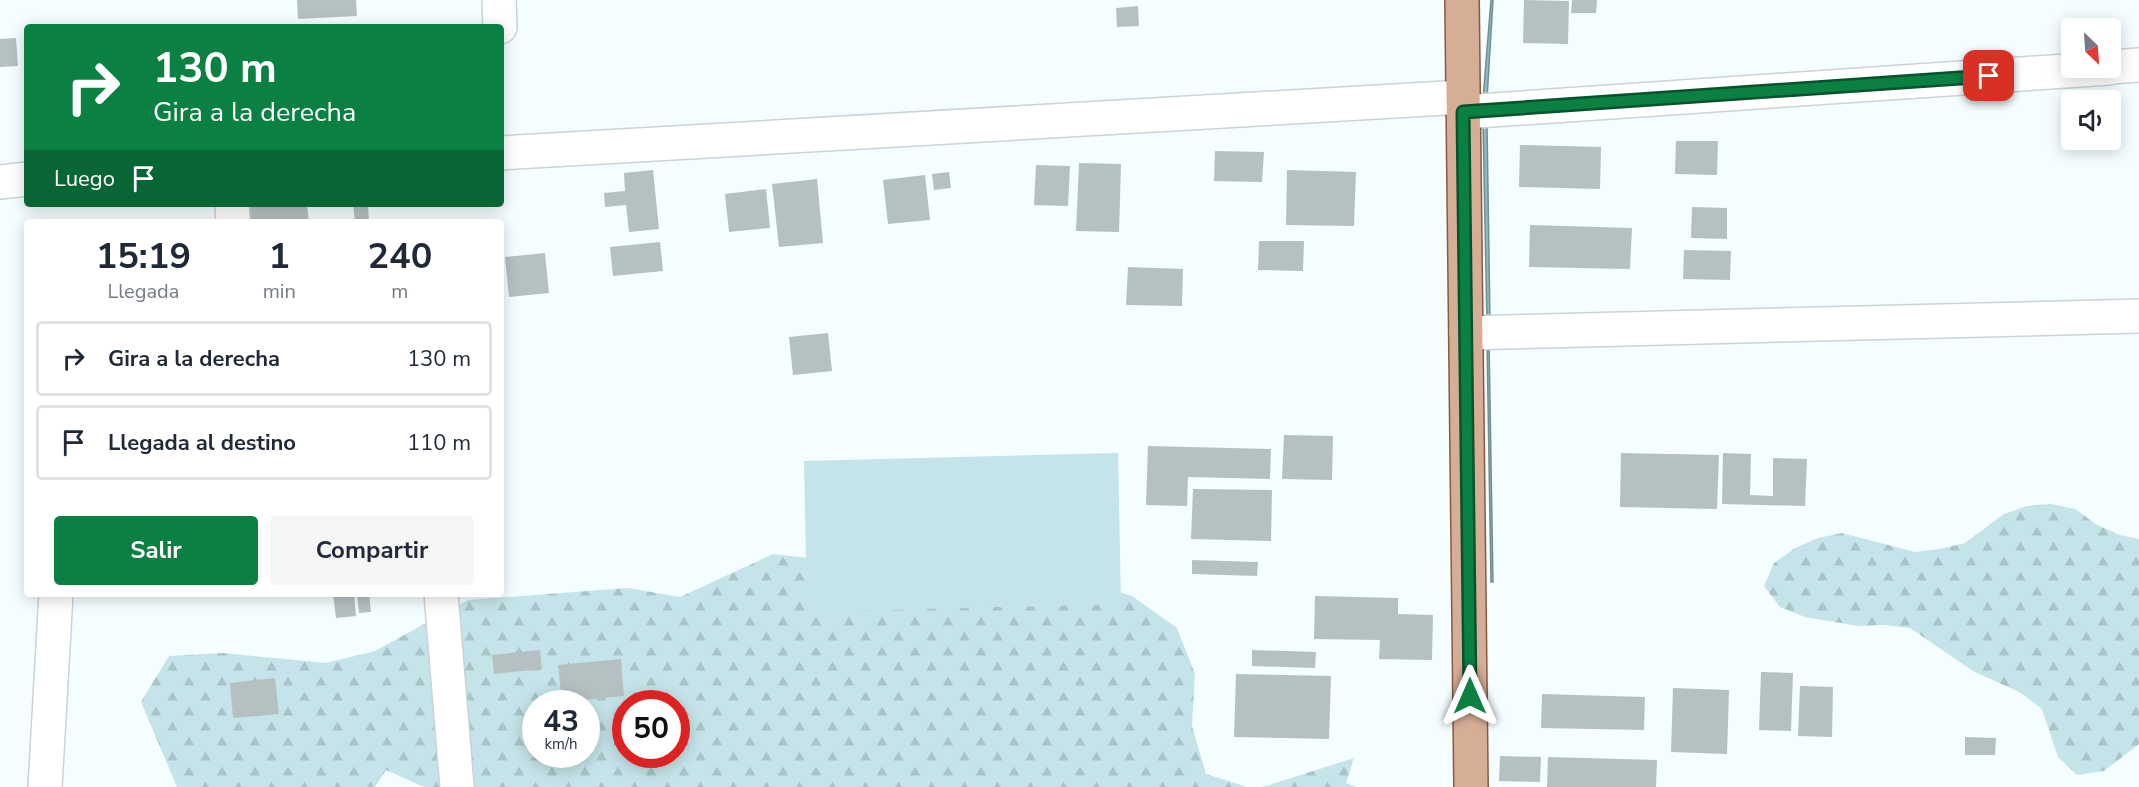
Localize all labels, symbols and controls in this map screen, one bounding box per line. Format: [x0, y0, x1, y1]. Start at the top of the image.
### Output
north arrow [2061, 18, 2121, 78]
map controls [2061, 18, 2121, 150]
text: 130 m [153, 40, 277, 97]
icon: right [54, 48, 132, 126]
pin [1963, 50, 2014, 101]
icon: arrive [1972, 59, 2005, 92]
button: sound [2061, 90, 2121, 150]
text: Gira a la derecha [153, 94, 356, 131]
icon: arrive [127, 162, 160, 195]
text: Luego [54, 164, 115, 194]
text: 15:19 [96, 232, 191, 281]
text: 1 [268, 232, 290, 281]
text: 240 [367, 232, 432, 281]
text: Llegada [107, 278, 179, 305]
text: min [263, 278, 296, 305]
text: m [391, 278, 408, 305]
icon: right [57, 342, 90, 375]
text: Gira a la derecha [108, 344, 280, 374]
text: 130 m [407, 344, 471, 374]
icon: arrive [57, 426, 90, 459]
text: Llegada al destino [108, 428, 296, 458]
text: 110 m [407, 428, 471, 458]
button: Salir [54, 516, 258, 585]
button: Compartir [270, 516, 474, 585]
position arrow [1438, 664, 1502, 728]
speed limit sign: 50 [612, 690, 690, 768]
text: 43 [543, 701, 579, 742]
text: km/h [544, 734, 578, 754]

